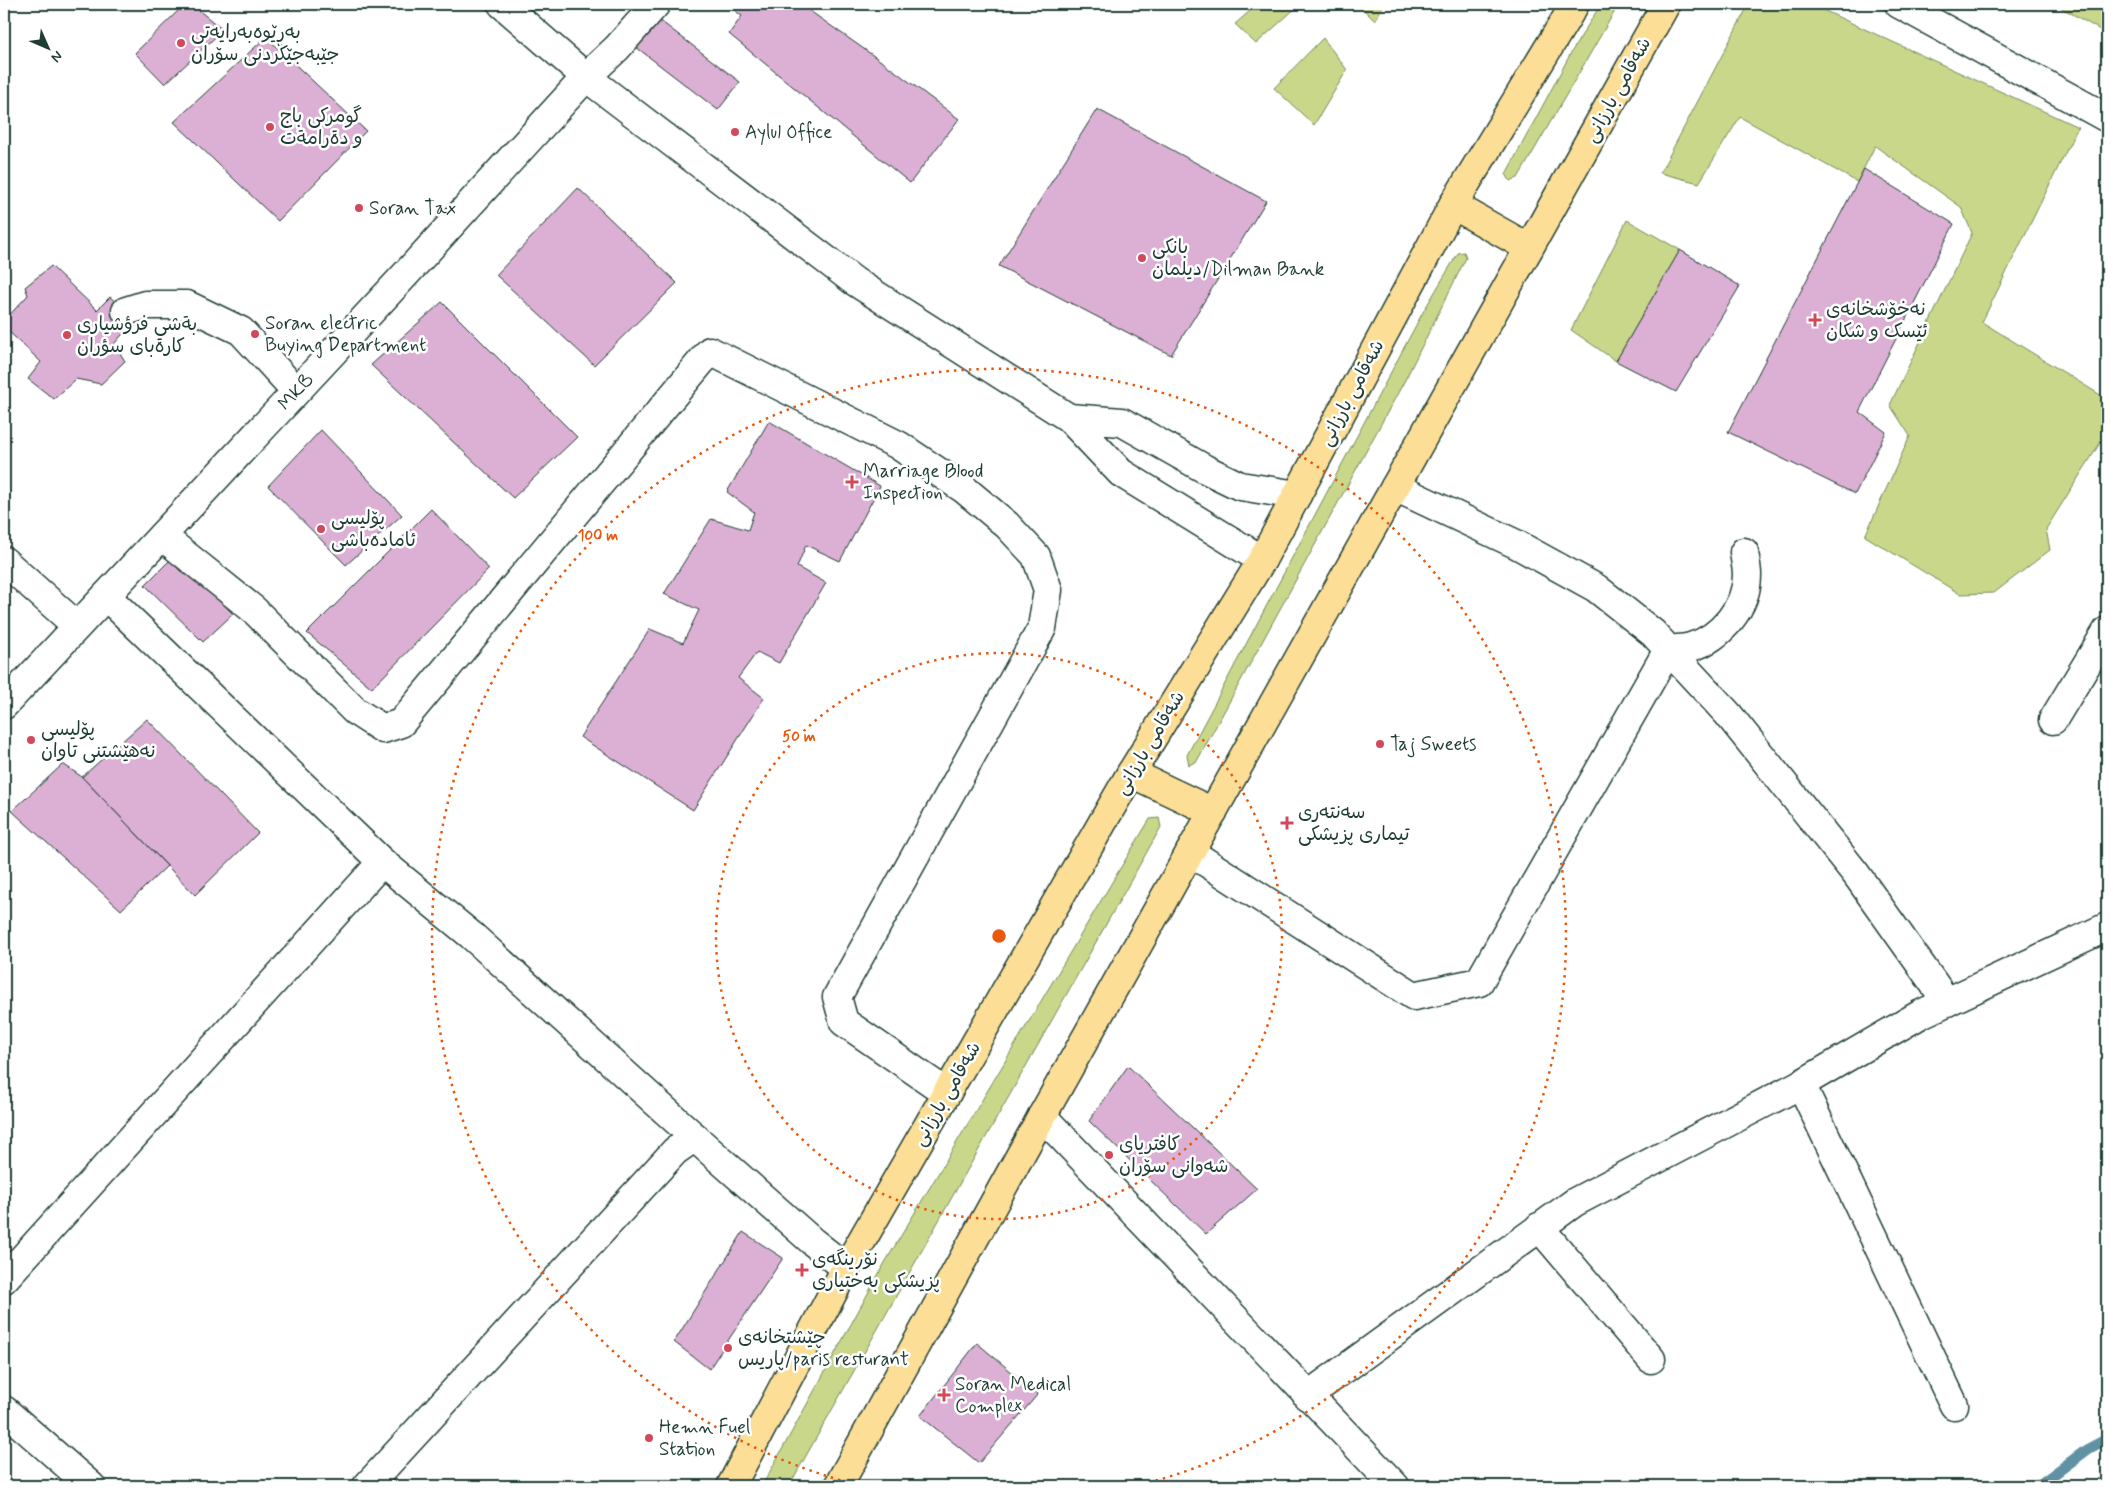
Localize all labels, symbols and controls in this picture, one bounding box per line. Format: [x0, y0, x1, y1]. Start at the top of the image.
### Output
place label: بەڕێوەبەرایەتی جێبەجێکردنی سۆران [191, 20, 340, 67]
north arrow [22, 22, 72, 72]
street label: شەقامی بارزانی [1579, 33, 1657, 147]
marker: بەڕێوەبەرایەتی جێبەجێکردنی سۆران [175, 37, 187, 49]
text: N [47, 47, 66, 66]
place label: گومركى باج و دةرامةت [280, 104, 362, 151]
place label: Aylul Office [745, 120, 832, 146]
marker: گومركى باج و دةرامةت [264, 121, 276, 133]
marker: Aylul Office [729, 126, 741, 138]
place label: Soran Tax [369, 196, 456, 221]
marker: Soran Tax [353, 202, 365, 214]
place label: بانکی دیلمان/Dilman Bank [1152, 235, 1325, 282]
marker: بانکی دیلمان/Dilman Bank [1136, 252, 1148, 264]
place label: نەخۆشخانەی ئێسک و شکان [1826, 297, 1928, 344]
place label: Soran electric Buying Department [265, 311, 426, 359]
place label: بةشى فرؤشيارى كارةباى سؤران [77, 312, 197, 359]
marker: نەخۆشخانەی ئێسک و شکان [1808, 313, 1822, 327]
marker: Soran electric Buying Department [249, 328, 261, 340]
marker: بةشى فرؤشيارى كارةباى سؤران [61, 329, 73, 341]
street label: شەقامی بارزانی [1314, 336, 1390, 450]
street label: MKB [273, 368, 319, 416]
place label: Marriage Blood Inspection [863, 459, 983, 506]
marker: Marriage Blood Inspection [845, 475, 859, 489]
place label: پۆلیسی ئامادەباشی [331, 506, 416, 553]
marker: پۆلیسی ئامادەباشی [315, 523, 327, 535]
text: 100 m [578, 526, 618, 546]
street label: شەقامی بارزانی [1109, 686, 1191, 800]
place label: پۆلیسی نەهێشتنی تاوان [41, 717, 156, 764]
text: 50 m [782, 727, 816, 747]
place label: Taj Sweets [1390, 732, 1477, 758]
marker: پۆلیسی نەهێشتنی تاوان [25, 734, 37, 746]
marker: Taj Sweets [1374, 738, 1386, 750]
place label: سەنتەری تیماری پزیشکی [1298, 800, 1410, 847]
marker: سەنتەری تیماری پزیشکی [1280, 816, 1294, 830]
centre of rings [990, 927, 1008, 945]
street label: شەقامی بارزانی [907, 1037, 987, 1151]
place label: کافتریای شەوانی سۆران [1119, 1132, 1229, 1179]
marker: کافتریای شەوانی سۆران [1103, 1149, 1115, 1161]
place label: نۆرینگەی پزیشکی بەختیاری [812, 1247, 940, 1294]
marker: نۆرینگەی پزیشکی بەختیاری [796, 1264, 808, 1276]
place label: چێشتخانەی پاریس/paris resturant [738, 1325, 909, 1372]
marker: چێشتخانەی پاریس/paris resturant [722, 1342, 734, 1354]
place label: Soran Medical Complex [955, 1372, 1071, 1419]
marker: Soran Medical Complex [937, 1388, 951, 1402]
place label: Hemn Fuel Station [659, 1415, 751, 1462]
marker: Hemn Fuel Station [643, 1432, 655, 1444]

